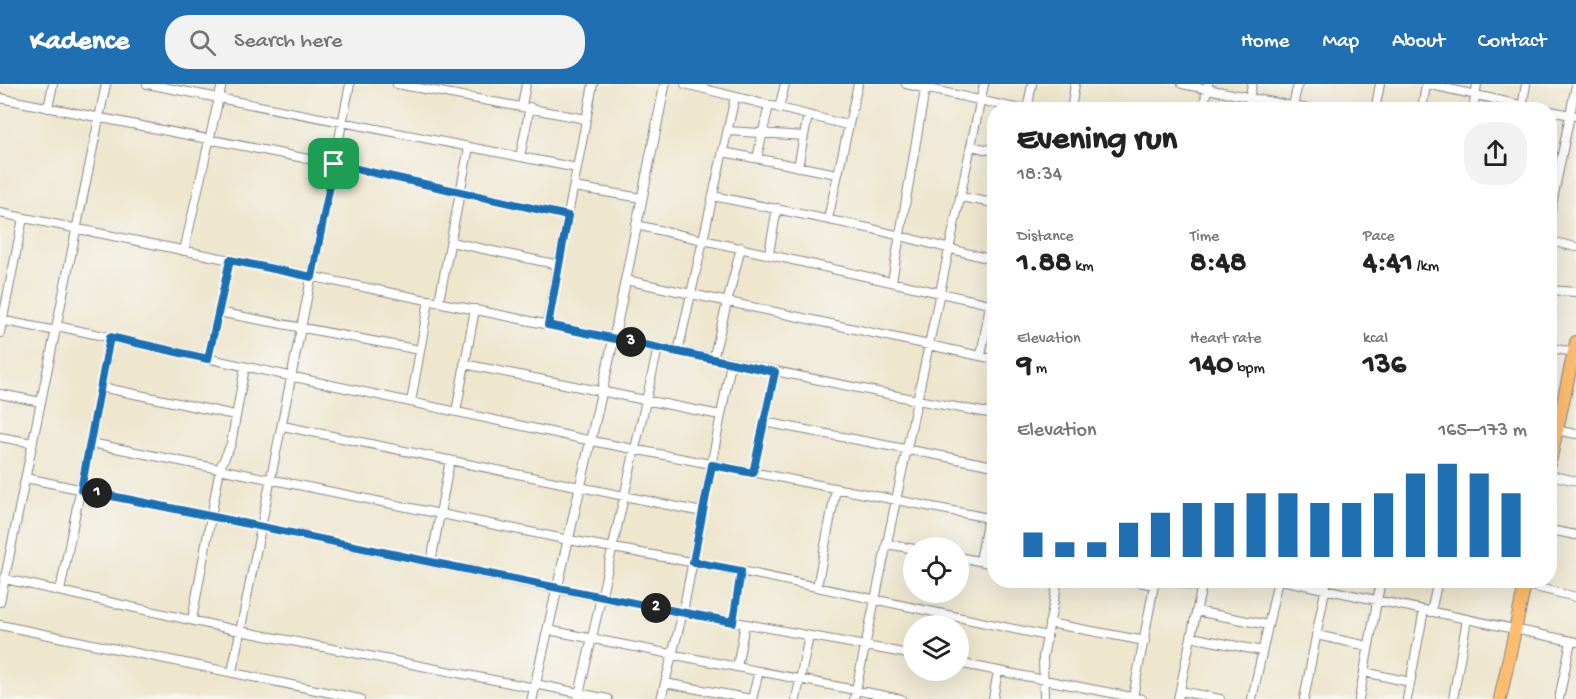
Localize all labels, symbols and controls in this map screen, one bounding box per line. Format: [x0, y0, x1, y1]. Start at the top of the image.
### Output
search box [165, 15, 585, 69]
text: Kadence [30, 26, 129, 59]
icon: search [186, 26, 219, 59]
text: Search here [234, 29, 342, 55]
text: Home [1241, 30, 1289, 55]
text: Map [1322, 30, 1359, 55]
text: About [1392, 30, 1445, 55]
text: Contact [1478, 30, 1546, 55]
text: Evening run [1017, 122, 1177, 160]
button: share [1464, 122, 1527, 185]
pin [308, 138, 359, 189]
icon: arrive [317, 147, 350, 180]
text: 18:34 [1017, 164, 1062, 187]
text: Distance [1017, 228, 1074, 247]
text: Time [1190, 228, 1219, 247]
text: Pace [1363, 228, 1394, 247]
text: 1.88 [1017, 247, 1071, 282]
text: 8:48 [1190, 247, 1246, 282]
text: 4:41 [1363, 247, 1413, 282]
text: km [1071, 258, 1094, 277]
text: /km [1413, 258, 1439, 277]
pin: 3 [616, 327, 646, 357]
text: Elevation [1017, 330, 1081, 349]
text: Heart rate [1190, 330, 1262, 349]
text: kcal [1363, 330, 1388, 349]
text: 3 [627, 332, 635, 351]
text: 9 [1017, 349, 1032, 384]
text: 140 [1190, 349, 1233, 384]
text: 136 [1363, 349, 1406, 384]
text: m [1032, 360, 1047, 379]
text: bpm [1233, 360, 1265, 379]
text: Elevation [1017, 420, 1097, 443]
text: 165–173 m [1438, 420, 1527, 443]
pin: 1 [82, 478, 112, 508]
text: 1 [94, 483, 100, 502]
map controls [903, 537, 969, 681]
button: locate [903, 537, 969, 603]
pin: 2 [641, 593, 671, 623]
text: 2 [652, 598, 660, 617]
button: layers [903, 615, 969, 681]

